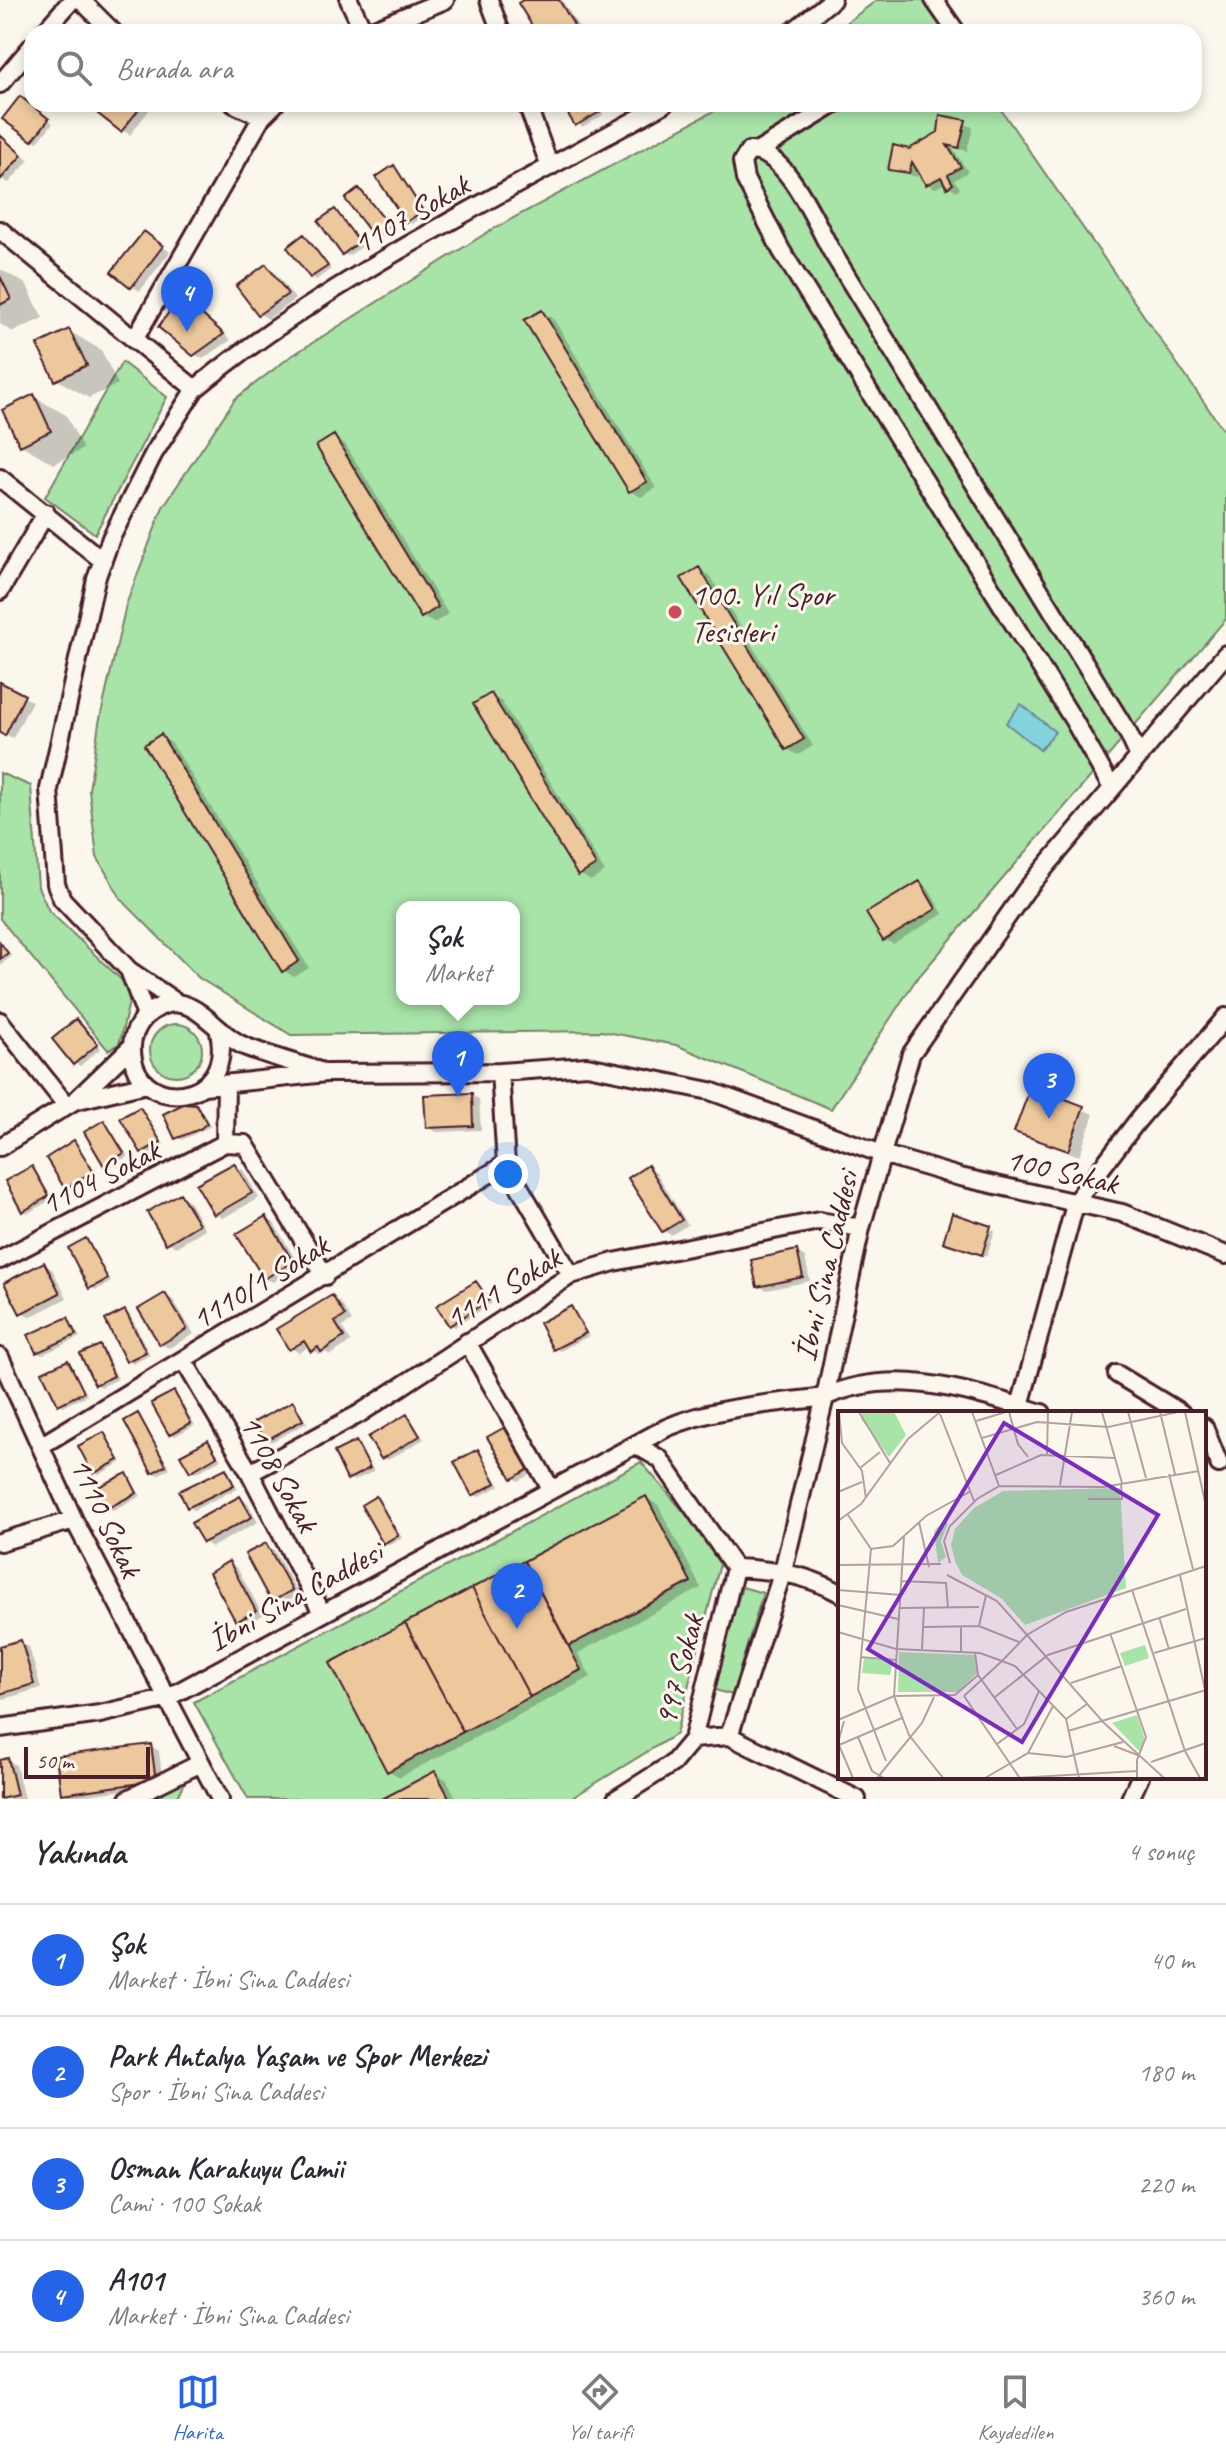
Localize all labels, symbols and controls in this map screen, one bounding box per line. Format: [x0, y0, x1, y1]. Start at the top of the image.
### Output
search box [24, 24, 1202, 112]
icon: search [52, 46, 96, 90]
text: Burada ara [116, 49, 233, 87]
street label: 1107 Sokak [345, 163, 479, 264]
pin: 4 [161, 266, 213, 332]
place label: 100. Yıl Spor Tesisleri [691, 574, 836, 652]
marker: 100. Yıl Spor Tesisleri [666, 603, 684, 621]
popup [396, 901, 520, 1005]
text: Şok [425, 918, 462, 956]
text: Market [425, 956, 491, 989]
pin: 1 [432, 1031, 484, 1097]
pin: 3 [1023, 1053, 1075, 1119]
street label: 1104 Sokak [34, 1129, 168, 1224]
street label: 100 Sokak [1002, 1138, 1124, 1204]
your location [488, 1154, 528, 1194]
street label: İbni Sina Caddesi [784, 1163, 869, 1365]
street label: 1110/1 Sokak [184, 1224, 338, 1339]
street label: 1111 Sokak [438, 1236, 570, 1339]
street label: 1108 Sokak [230, 1407, 329, 1541]
inset map [838, 1411, 1206, 1779]
street label: 1110 Sokak [60, 1450, 153, 1586]
street label: İbni Sina Caddesi [200, 1529, 393, 1661]
pin: 2 [491, 1563, 543, 1629]
street label: 997 Sokak [644, 1608, 714, 1730]
scale bar [24, 1743, 150, 1779]
text: 50 m [36, 1747, 73, 1775]
text: Yakında [32, 1830, 125, 1873]
text: 4 sonuç [1127, 1835, 1194, 1868]
text: Şok [108, 1925, 145, 1963]
text: 1 [52, 1944, 64, 1977]
text: 40 m [1150, 1944, 1194, 1977]
text: Market · İbni Sina Caddesi [108, 1963, 349, 1996]
text: Park Antalya Yaşam ve Spor Merkezi [108, 2037, 486, 2075]
text: 2 [52, 2056, 64, 2089]
text: 180 m [1138, 2056, 1194, 2089]
text: Spor · İbni Sina Caddesi [108, 2075, 324, 2108]
text: Osman Karakuyu Camii [108, 2149, 343, 2187]
text: 3 [52, 2168, 64, 2201]
text: 220 m [1138, 2168, 1194, 2201]
text: Cami · 100 Sokak [108, 2187, 261, 2220]
text: A101 [108, 2261, 164, 2299]
text: 4 [52, 2280, 64, 2313]
text: 360 m [1138, 2280, 1194, 2313]
text: Market · İbni Sina Caddesi [108, 2299, 349, 2332]
tab: Harita [172, 2370, 223, 2446]
tab: Yol tarifi [568, 2370, 633, 2446]
tab: Kaydedilen [977, 2370, 1054, 2446]

